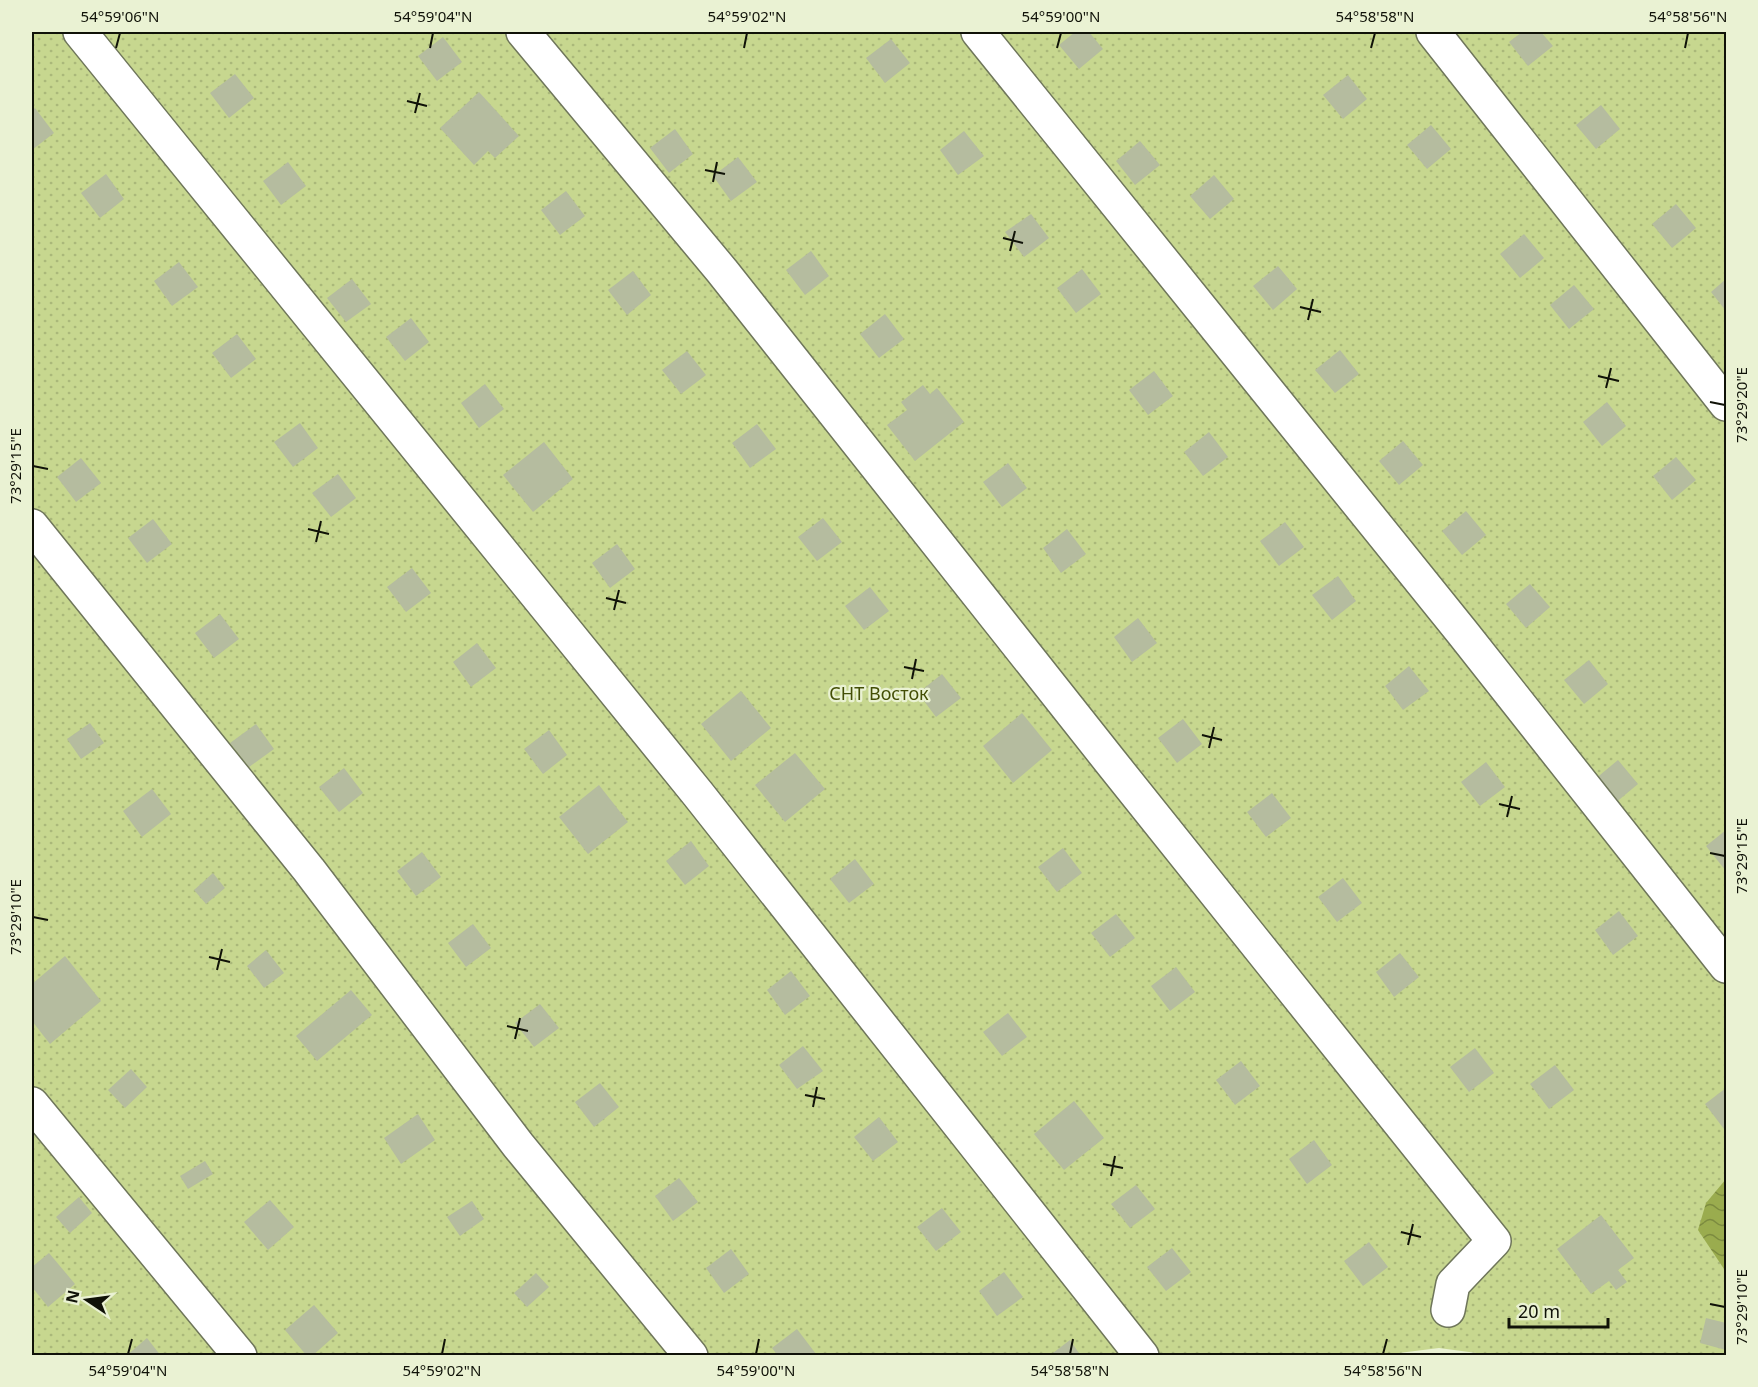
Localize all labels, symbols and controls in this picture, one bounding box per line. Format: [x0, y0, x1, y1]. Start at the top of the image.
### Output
text: 54°59'06"N [81, 6, 159, 26]
text: 54°59'04"N [394, 6, 472, 26]
text: 54°59'02"N [708, 6, 786, 26]
text: 54°59'00"N [1022, 6, 1100, 26]
text: 54°58'58"N [1336, 6, 1414, 26]
text: 54°58'56"N [1649, 6, 1727, 26]
text: 73°29'20"E [1731, 367, 1751, 443]
text: 73°29'15"E [5, 428, 25, 504]
park label: СНТ Восток [829, 681, 929, 705]
text: 73°29'15"E [1731, 818, 1751, 894]
text: 73°29'10"E [5, 879, 25, 955]
text: 73°29'10"E [1731, 1269, 1751, 1345]
north arrow [57, 1270, 117, 1330]
text: N [60, 1288, 85, 1305]
scale bar [1509, 1291, 1608, 1329]
text: 20 m [1518, 1299, 1560, 1323]
text: 54°59'04"N [89, 1360, 167, 1380]
text: 54°59'02"N [403, 1360, 481, 1380]
text: 54°59'00"N [717, 1360, 795, 1380]
text: 54°58'58"N [1031, 1360, 1109, 1380]
text: 54°58'56"N [1344, 1360, 1422, 1380]

